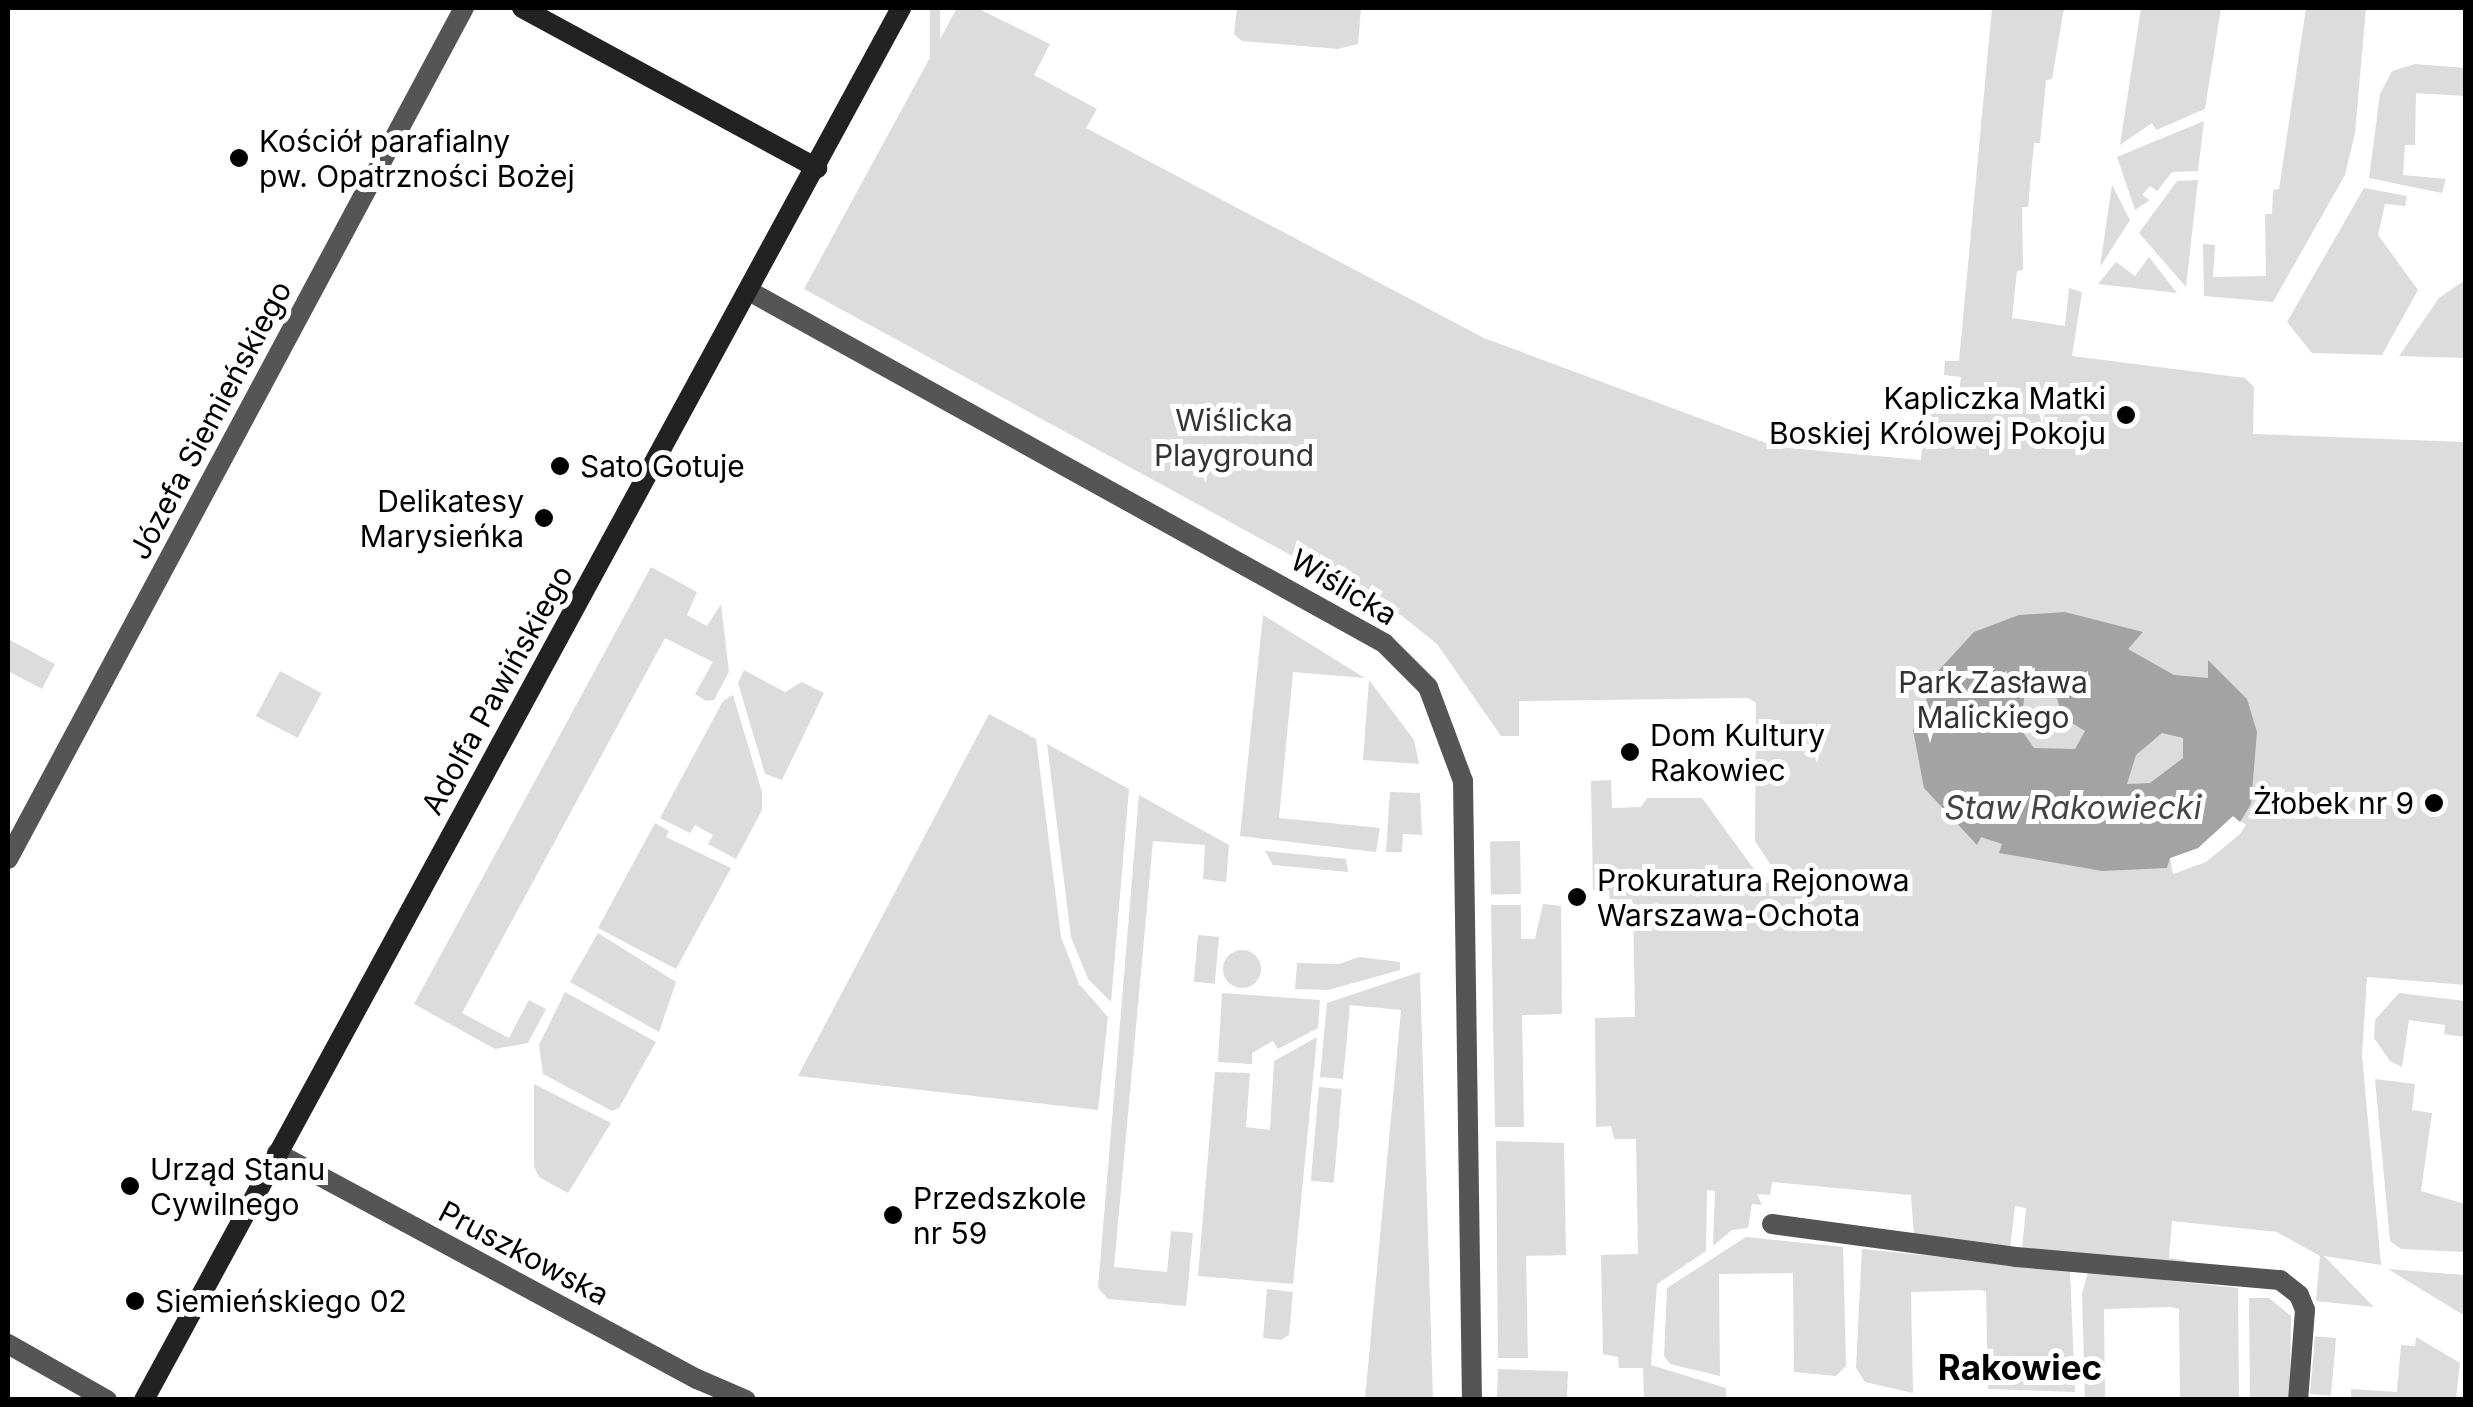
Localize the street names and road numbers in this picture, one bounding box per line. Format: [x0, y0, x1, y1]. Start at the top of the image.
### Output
street label: Józefa Siemieńskiego [121, 275, 299, 565]
street label: Wiślicka [1284, 541, 1404, 633]
street label: Adolfa Pawińskiego [414, 559, 580, 821]
street label: Pruszkowska [433, 1193, 615, 1313]

